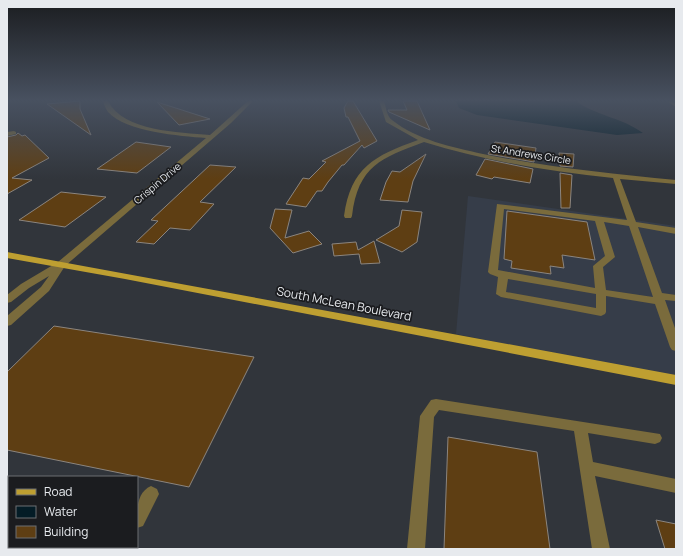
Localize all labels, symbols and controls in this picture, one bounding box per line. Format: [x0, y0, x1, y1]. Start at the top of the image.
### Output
street label: St Andrews Circle [490, 141, 572, 167]
street label: Crispin Drive [130, 159, 184, 207]
street label: South McLean Boulevard [275, 282, 413, 325]
legend [8, 476, 138, 548]
text: Road [44, 483, 72, 500]
text: Water [44, 503, 78, 520]
text: Building [44, 523, 88, 540]

